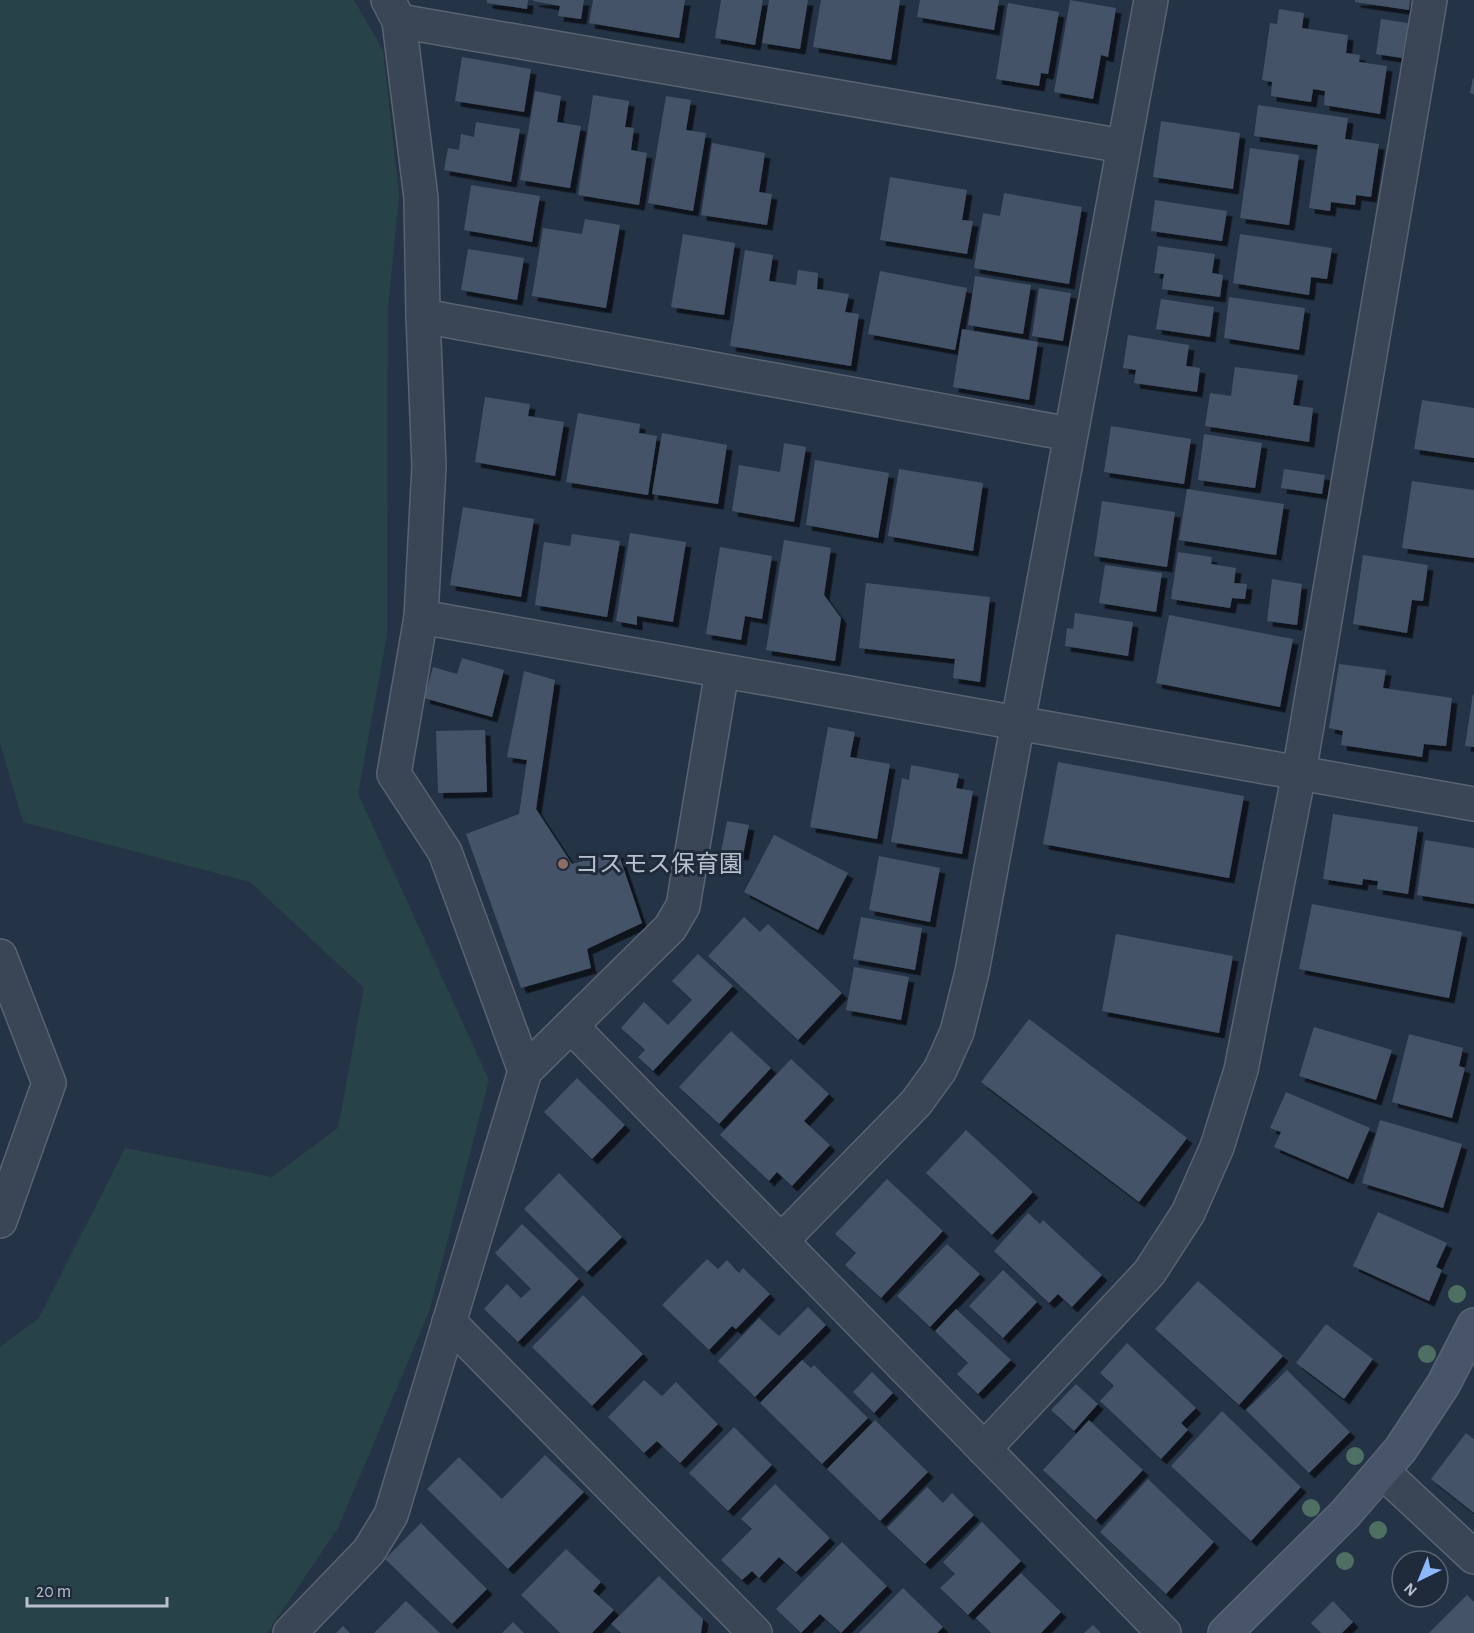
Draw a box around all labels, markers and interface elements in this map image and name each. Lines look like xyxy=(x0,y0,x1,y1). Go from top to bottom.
place label: コスモス保育園 xyxy=(575,851,743,877)
marker: コスモス保育園 xyxy=(556,857,570,871)
north arrow xyxy=(1390,1549,1450,1609)
scale bar xyxy=(27,1570,166,1608)
text: N xyxy=(1401,1580,1420,1599)
text: 20 m xyxy=(36,1583,71,1601)

